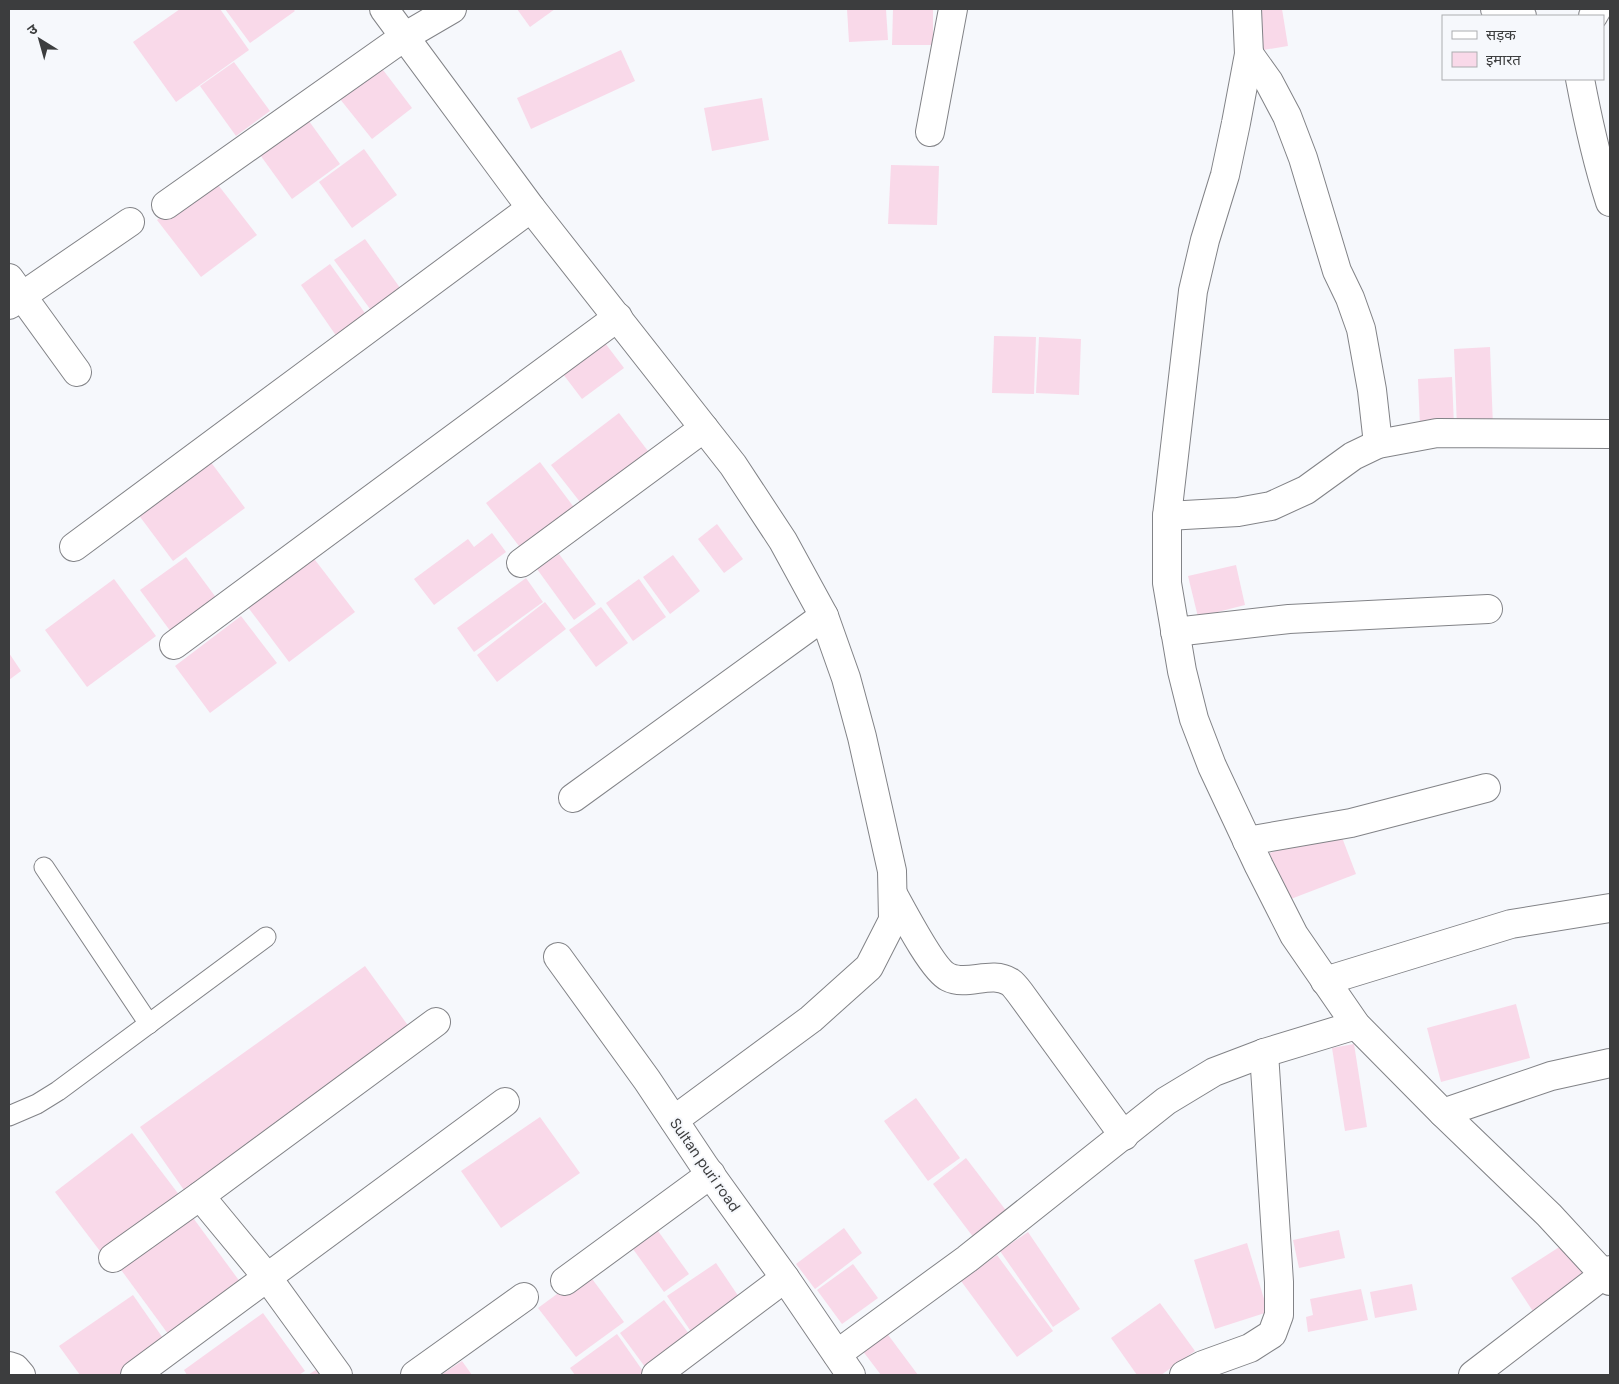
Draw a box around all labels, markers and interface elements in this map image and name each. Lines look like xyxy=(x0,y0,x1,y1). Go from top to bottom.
north arrow xyxy=(15,15,65,65)
legend xyxy=(1442,15,1604,80)
text: उ xyxy=(23,19,42,39)
text: सड़क xyxy=(1486,25,1516,45)
text: इमारत xyxy=(1486,50,1521,70)
street label: Sultan puri road xyxy=(665,1114,745,1216)

